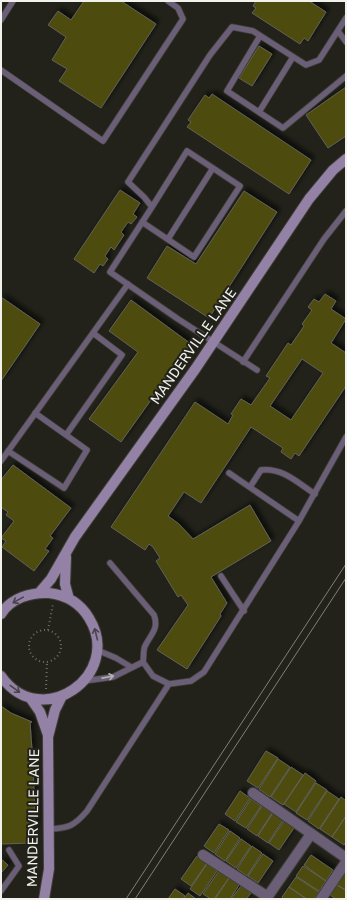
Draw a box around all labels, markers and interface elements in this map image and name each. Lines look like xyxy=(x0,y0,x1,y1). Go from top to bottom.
street label: MANDERVILLE LANE xyxy=(146,284,239,407)
one-way arrow xyxy=(12,596,24,604)
one-way arrow xyxy=(91,628,99,641)
one-way arrow xyxy=(102,673,115,681)
one-way arrow xyxy=(9,685,20,693)
street label: MANDERVILLE LANE xyxy=(23,749,42,887)

